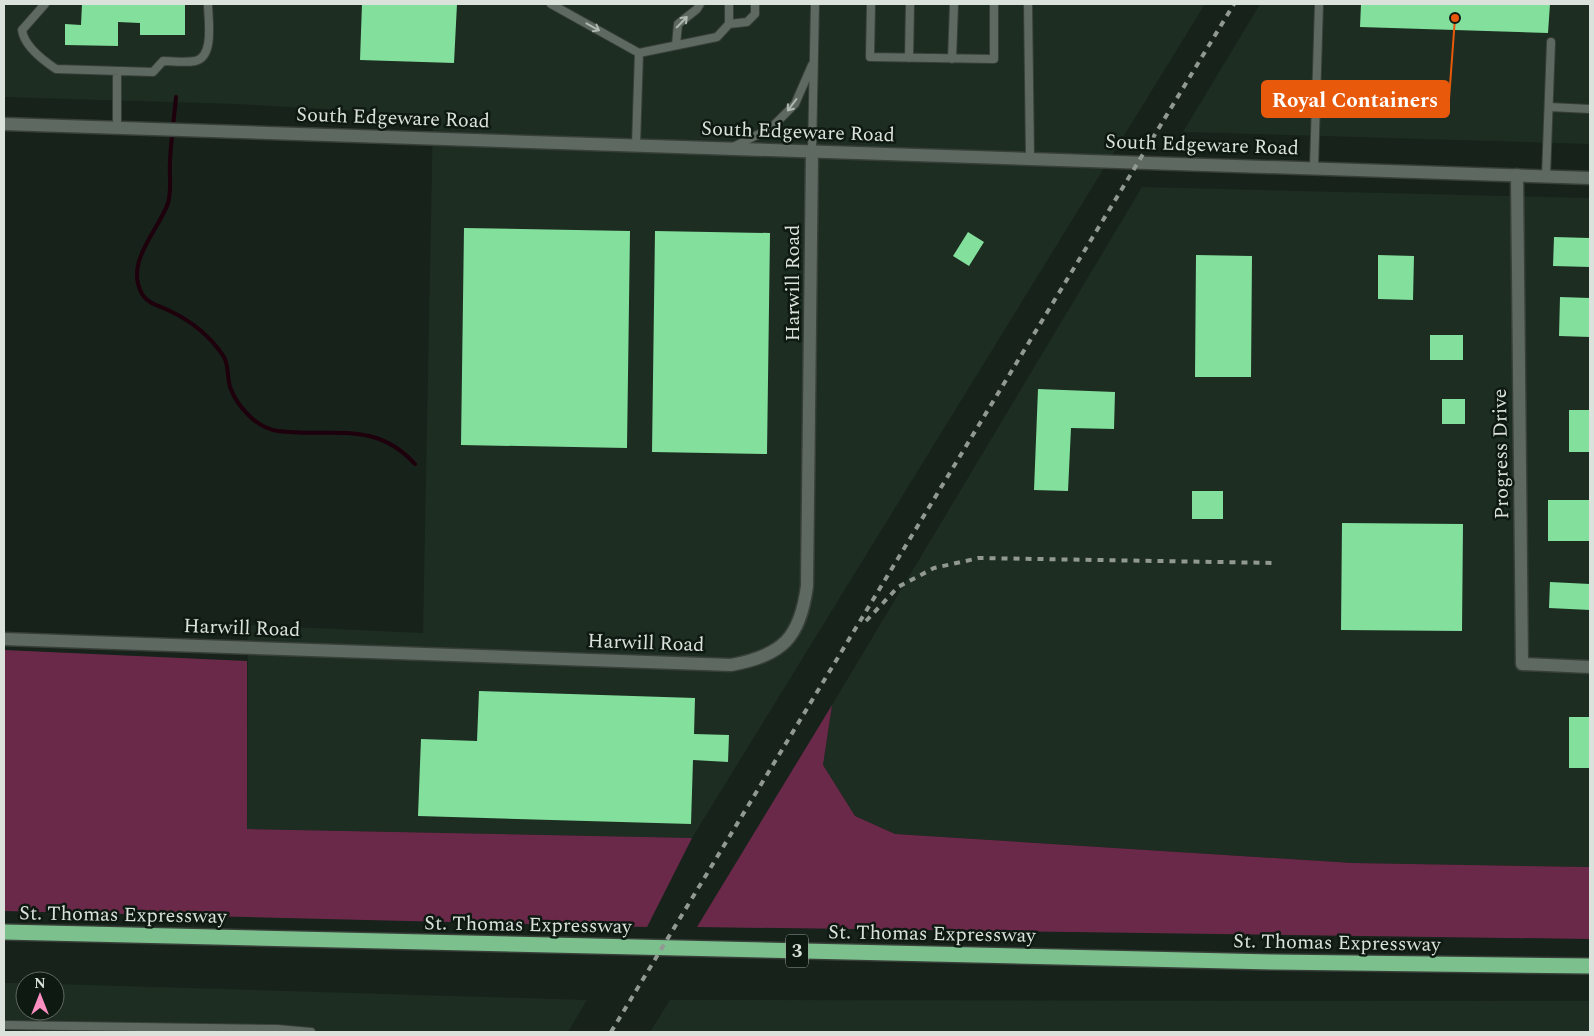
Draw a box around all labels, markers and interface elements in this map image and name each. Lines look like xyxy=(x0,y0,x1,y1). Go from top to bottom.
one-way arrow xyxy=(676,16,688,29)
one-way arrow xyxy=(586,23,600,33)
callout: Royal Containers xyxy=(1262,81,1449,117)
text: Royal Containers xyxy=(1272,85,1438,117)
one-way arrow xyxy=(787,98,797,112)
street label: South Edgeware Road xyxy=(296,100,490,136)
street label: South Edgeware Road xyxy=(701,114,895,150)
street label: South Edgeware Road xyxy=(1105,127,1299,163)
street label: Harwill Road xyxy=(778,224,808,342)
street label: Progress Drive xyxy=(1485,388,1517,520)
street label: Harwill Road xyxy=(183,611,301,645)
street label: Harwill Road xyxy=(587,626,705,660)
street label: St. Thomas Expressway xyxy=(19,898,228,932)
street label: St. Thomas Expressway xyxy=(424,908,633,942)
street label: St. Thomas Expressway xyxy=(828,917,1037,951)
street label: St. Thomas Expressway xyxy=(1233,926,1442,960)
road number: 3 xyxy=(786,934,808,968)
north arrow xyxy=(15,971,65,1021)
text: N xyxy=(34,973,46,994)

